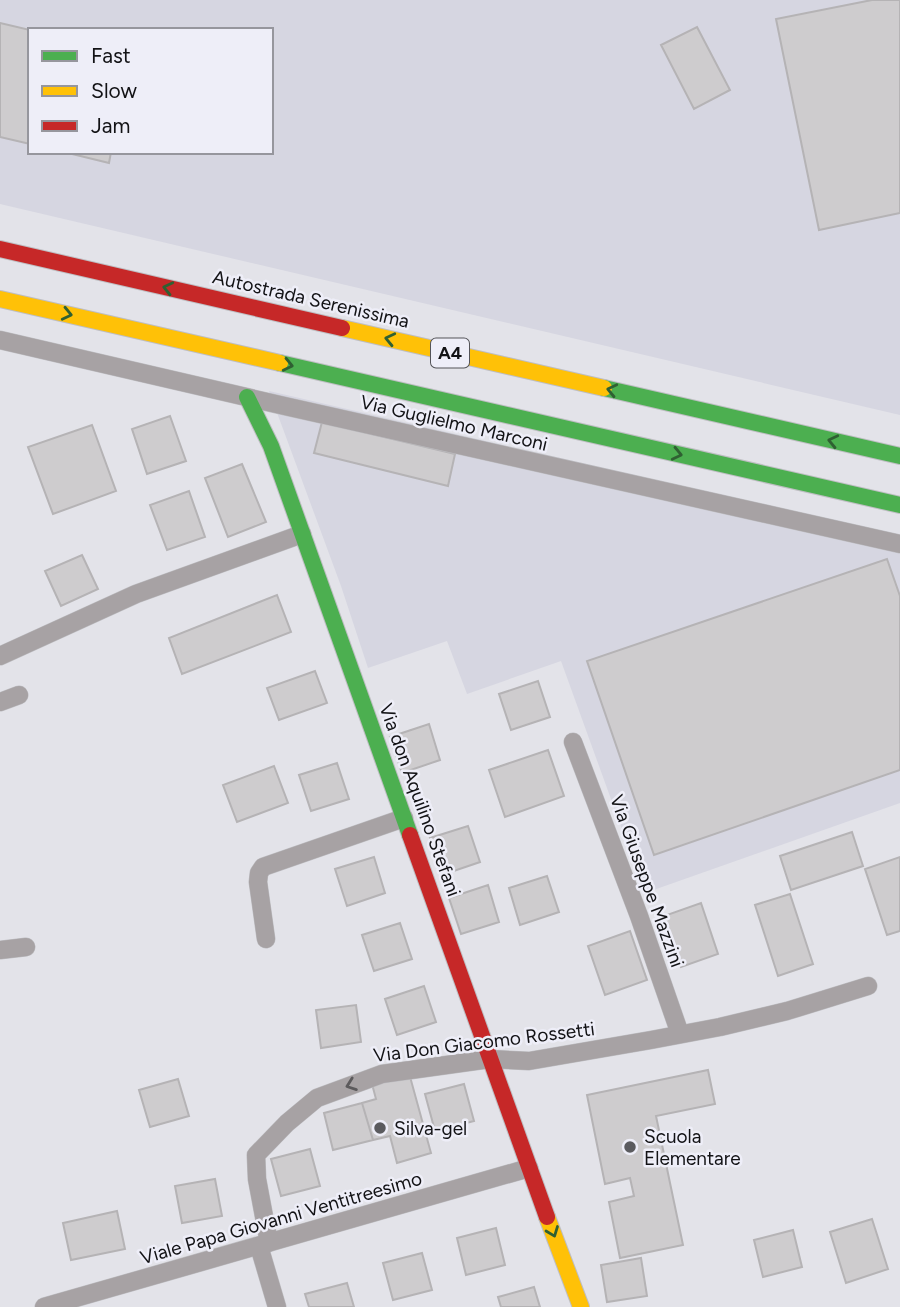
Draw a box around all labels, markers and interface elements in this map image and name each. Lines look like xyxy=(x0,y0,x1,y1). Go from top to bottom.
legend xyxy=(28,28,273,154)
text: Fast xyxy=(91,43,131,68)
text: Slow xyxy=(91,78,137,103)
text: Jam xyxy=(91,113,130,138)
street label: Autostrada Serenissima xyxy=(210,265,412,333)
one-way arrow xyxy=(162,282,174,296)
one-way arrow xyxy=(60,306,72,320)
one-way arrow xyxy=(384,333,396,347)
road number: A4 xyxy=(431,338,469,368)
one-way arrow xyxy=(282,357,294,371)
one-way arrow xyxy=(606,383,618,398)
street label: Via Guglielmo Marconi xyxy=(358,390,550,456)
one-way arrow xyxy=(828,434,840,449)
one-way arrow xyxy=(671,446,683,460)
street label: Via don Aquilino Stefani xyxy=(374,700,466,900)
street label: Via Giuseppe Mazzini xyxy=(605,792,689,970)
street label: Via Don Giacomo Rossetti xyxy=(372,1017,596,1067)
one-way arrow xyxy=(346,1076,358,1090)
place label: Silva-gel xyxy=(394,1117,467,1140)
marker: Silva-gel xyxy=(372,1120,388,1136)
place label: Scuola Elementare xyxy=(644,1125,741,1170)
marker: Scuola Elementare xyxy=(622,1139,638,1155)
street label: Viale Papa Giovanni Ventitreesimo xyxy=(138,1167,424,1269)
one-way arrow xyxy=(545,1226,559,1238)

